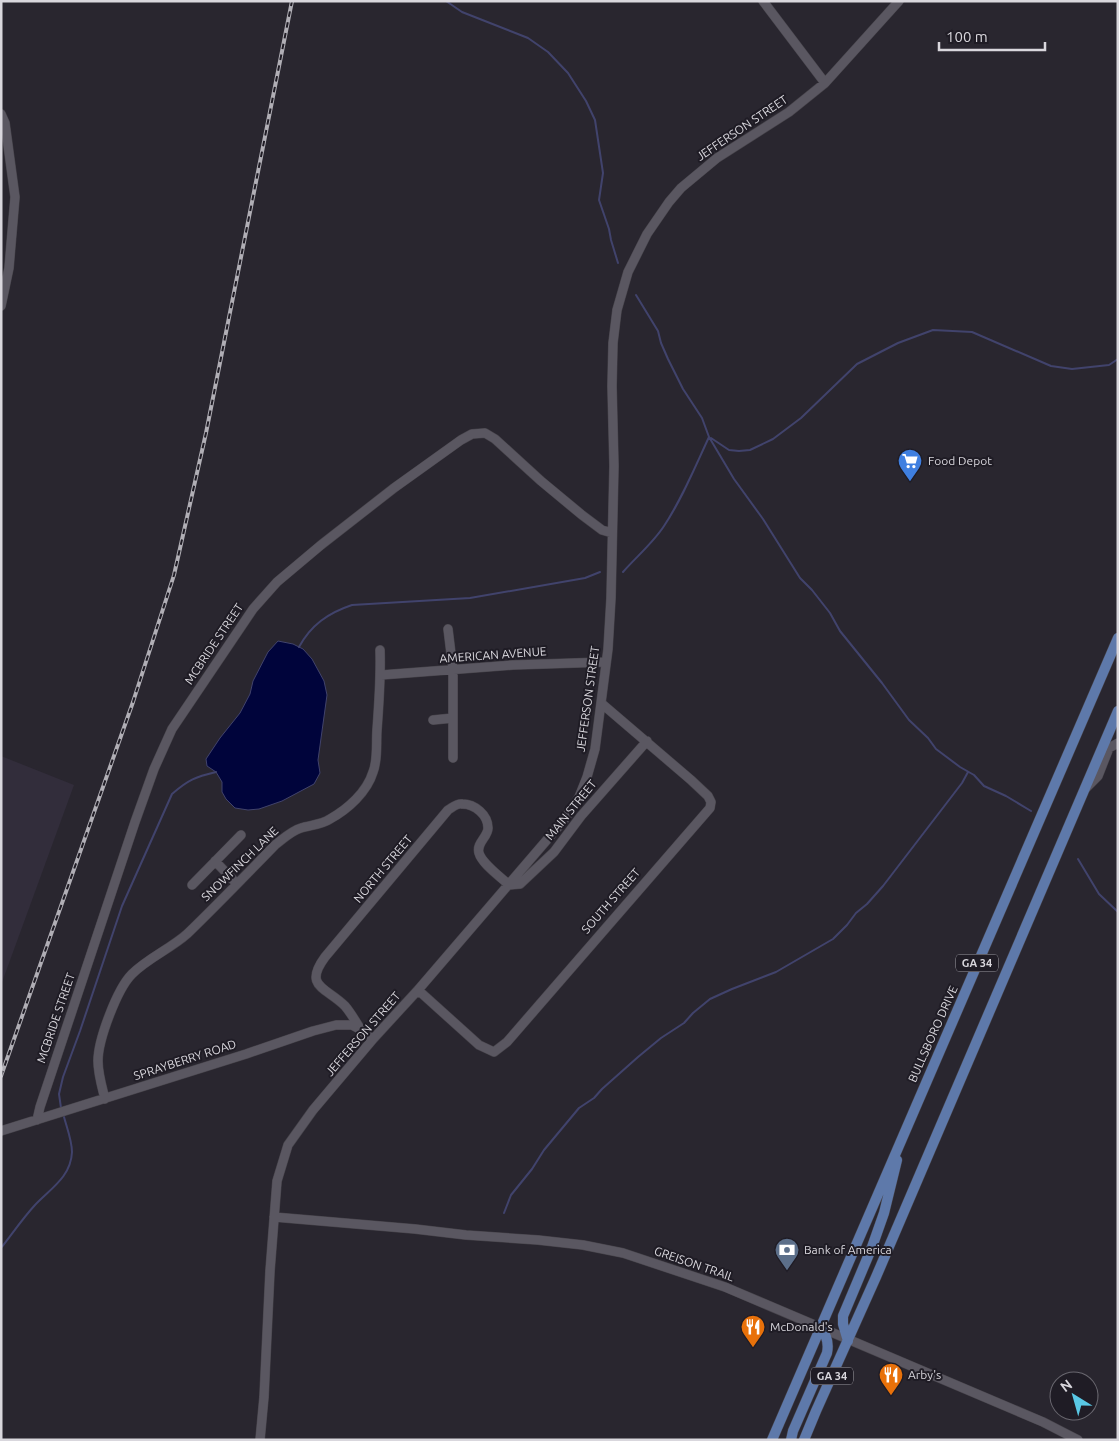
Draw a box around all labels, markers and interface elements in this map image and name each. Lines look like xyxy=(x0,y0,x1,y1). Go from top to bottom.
scale bar xyxy=(939,20,1045,52)
text: 100 m xyxy=(946,28,988,45)
street label: JEFFERSON STREET xyxy=(694,92,790,163)
supermarket icon: Food Depot xyxy=(897,448,923,482)
place label: Food Depot xyxy=(928,454,992,467)
street label: MCBRIDE STREET xyxy=(182,601,246,687)
street label: AMERICAN AVENUE xyxy=(439,644,547,665)
street label: JEFFERSON STREET xyxy=(574,645,601,753)
street label: MAIN STREET xyxy=(543,777,599,842)
street label: SNOWFINCH LANE xyxy=(199,824,281,903)
street label: NORTH STREET xyxy=(351,832,415,905)
street label: SOUTH STREET xyxy=(579,865,643,936)
road number: GA 34 xyxy=(956,954,998,971)
street label: MCBRIDE STREET xyxy=(34,971,77,1065)
street label: BULLSBORO DRIVE xyxy=(905,983,960,1084)
street label: JEFFERSON STREET xyxy=(323,989,403,1078)
street label: SPRAYBERRY ROAD xyxy=(132,1037,238,1082)
bank icon: Bank of America xyxy=(774,1237,800,1271)
place label: Bank of America xyxy=(804,1243,892,1256)
street label: GREISON TRAIL xyxy=(653,1244,736,1283)
restaurant icon: McDonald's xyxy=(740,1314,766,1348)
place label: McDonald's xyxy=(770,1320,833,1333)
restaurant icon: Arby's xyxy=(878,1362,904,1396)
road number: GA 34 xyxy=(811,1368,853,1384)
place label: Arby's xyxy=(908,1368,941,1381)
north arrow xyxy=(1049,1371,1099,1421)
text: N xyxy=(1057,1376,1075,1395)

